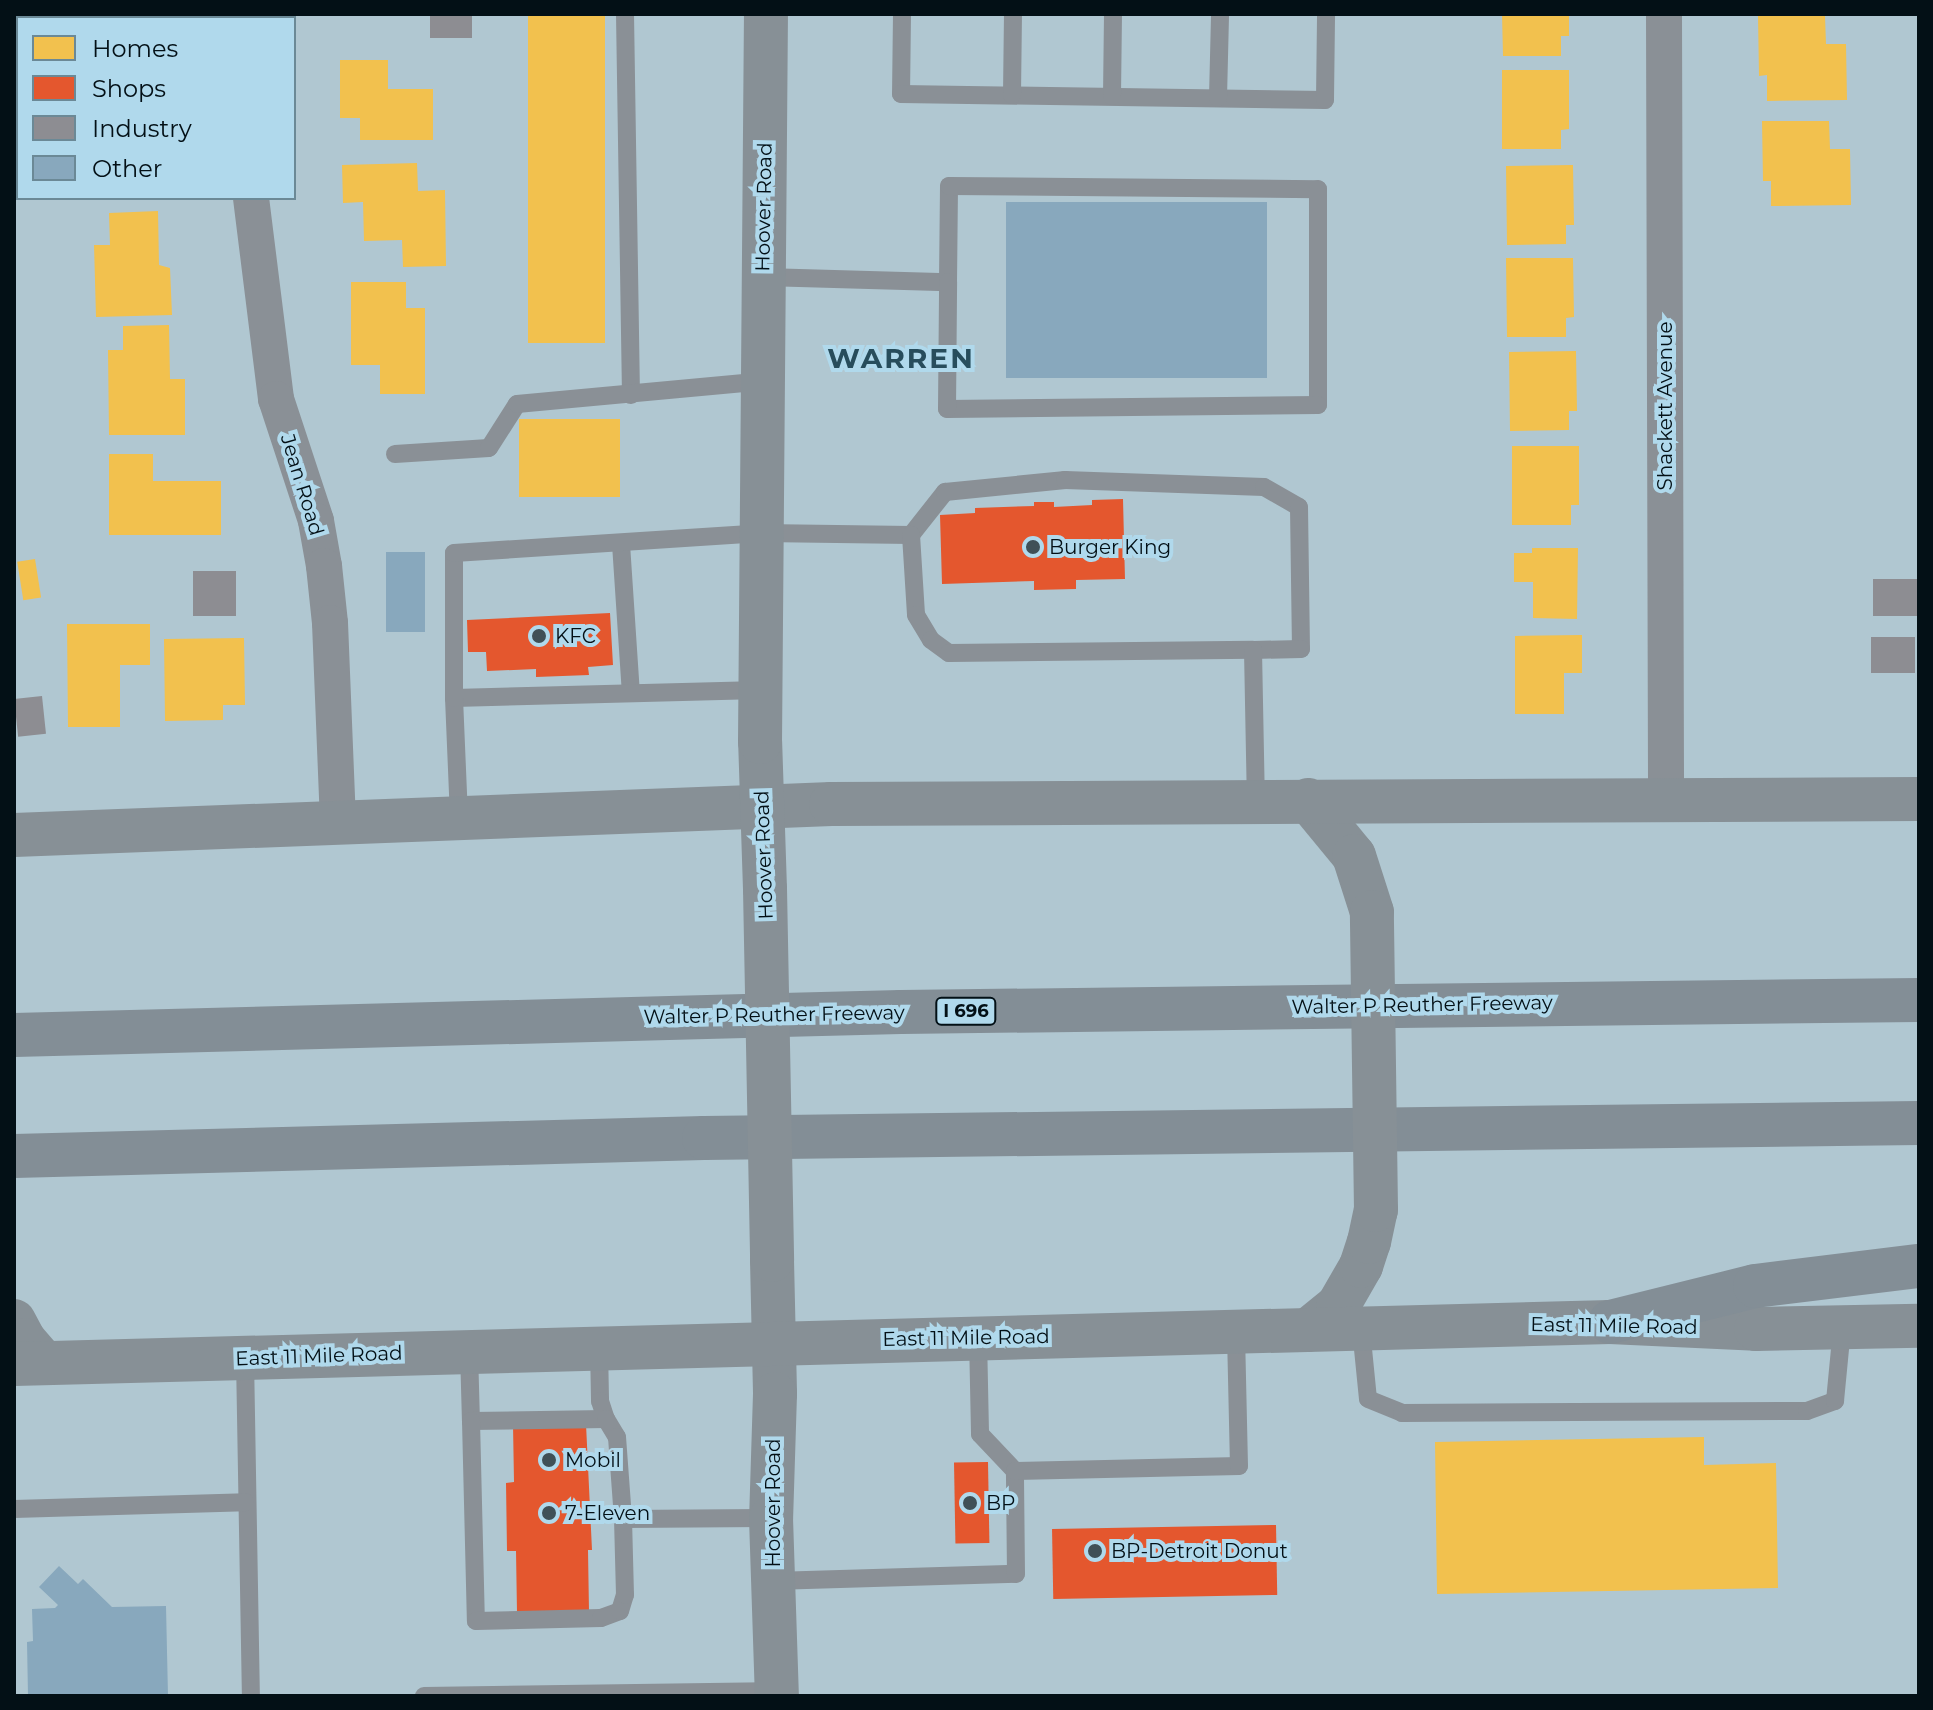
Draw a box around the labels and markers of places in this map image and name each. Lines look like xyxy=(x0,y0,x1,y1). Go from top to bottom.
place label: Burger King xyxy=(1049,535,1171,559)
marker: Burger King xyxy=(1024,538,1042,556)
place label: KFC xyxy=(555,624,596,648)
marker: KFC xyxy=(530,627,548,645)
place label: Mobil xyxy=(565,1448,621,1472)
marker: Mobil xyxy=(540,1451,558,1469)
place label: BP xyxy=(986,1491,1015,1515)
marker: BP xyxy=(961,1494,979,1512)
place label: 7-Eleven xyxy=(565,1501,650,1525)
marker: 7-Eleven xyxy=(540,1504,558,1522)
place label: BP-Detroit Donut xyxy=(1111,1539,1288,1563)
marker: BP-Detroit Donut xyxy=(1086,1542,1104,1560)

